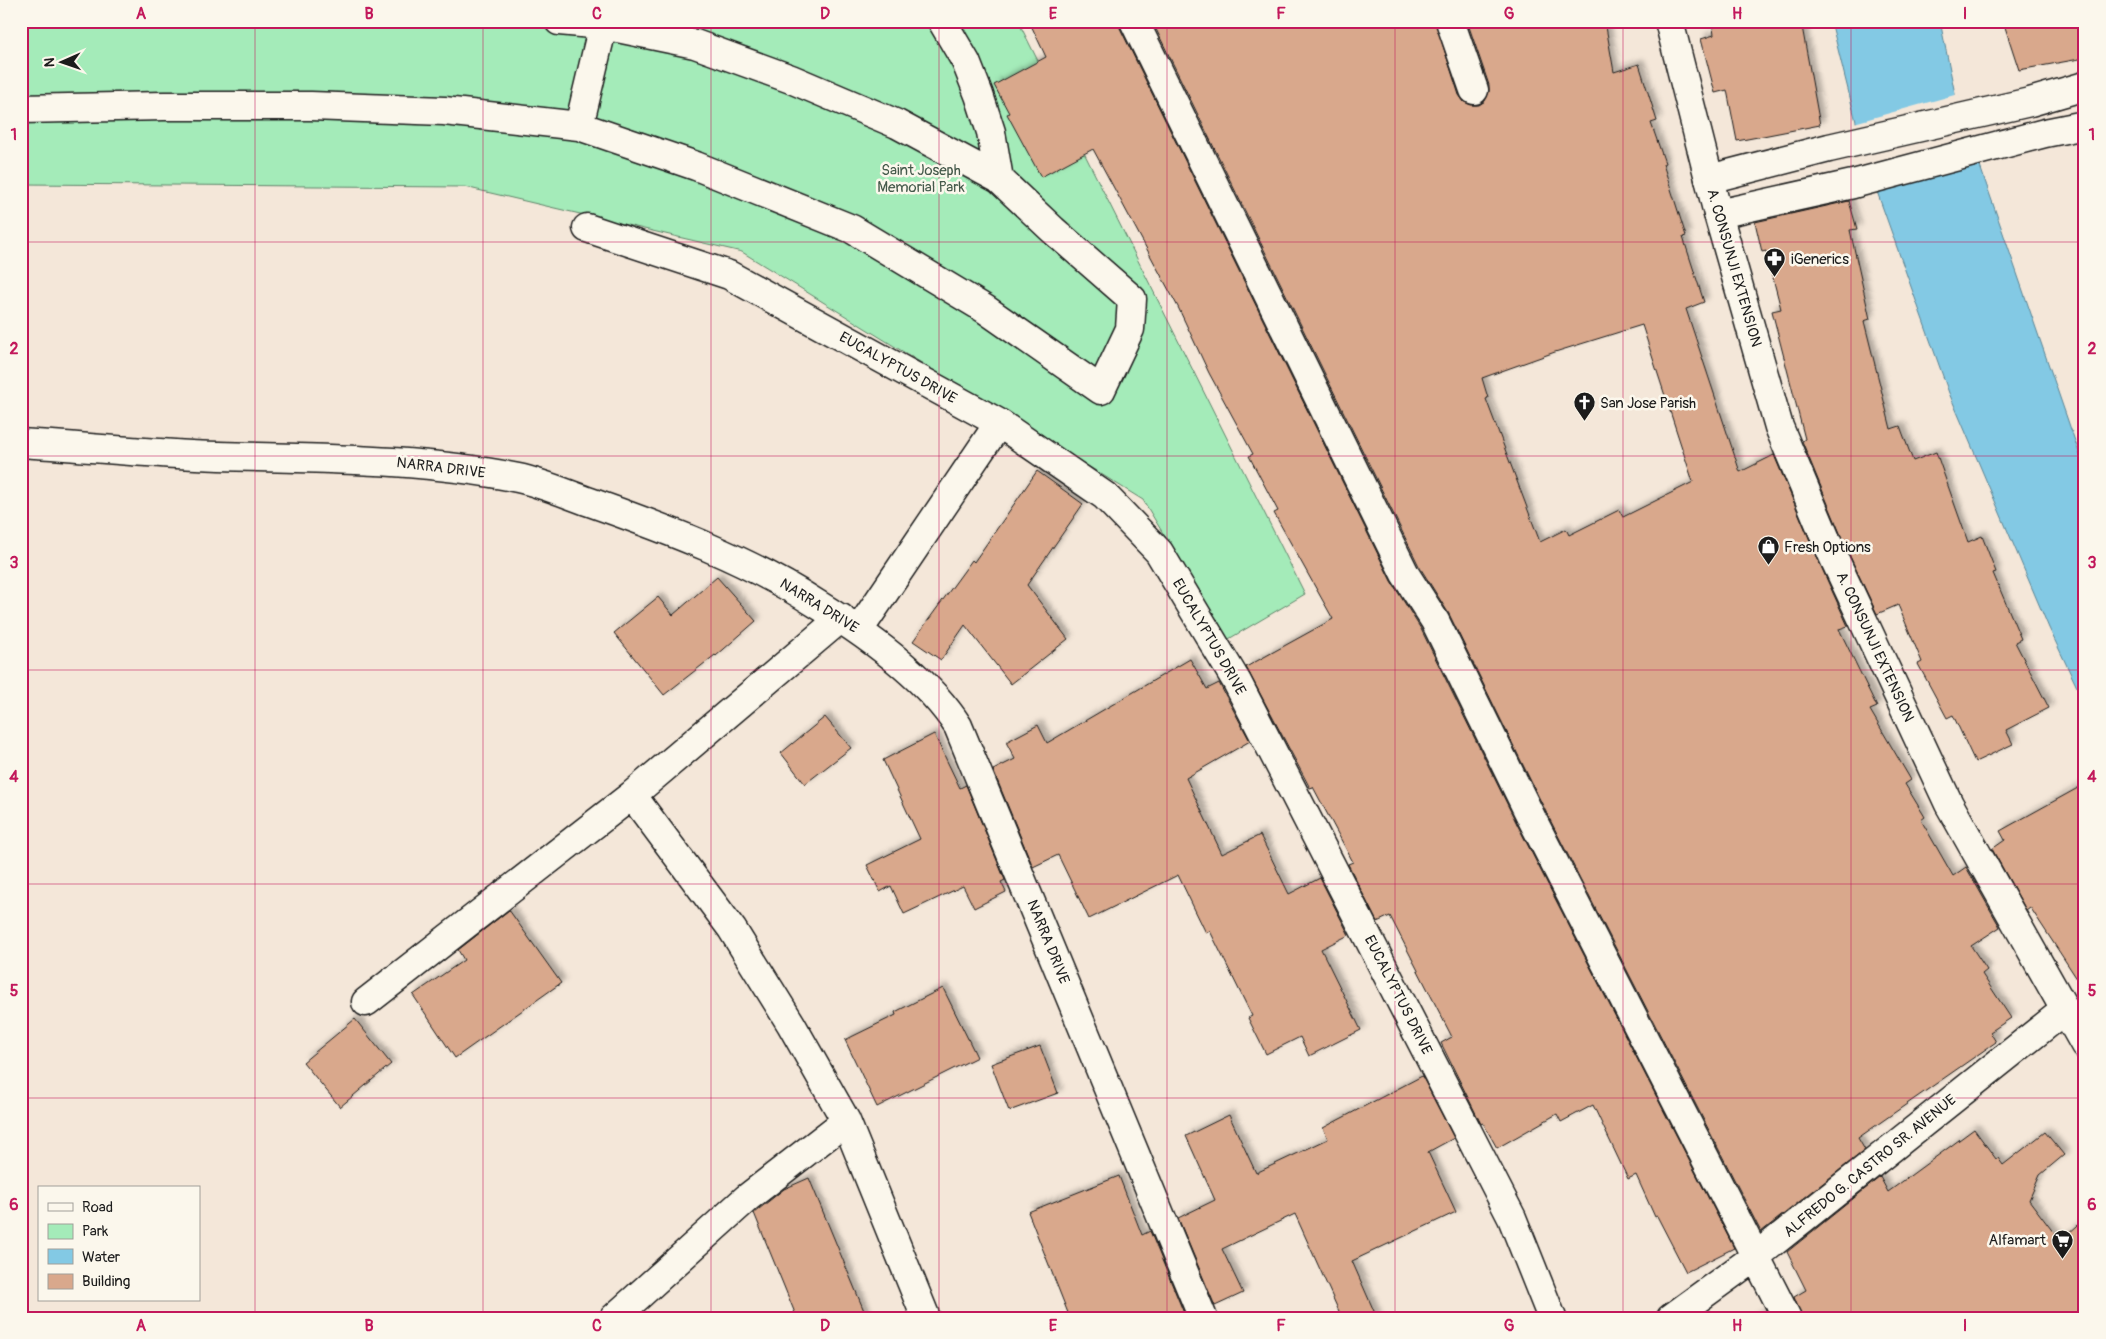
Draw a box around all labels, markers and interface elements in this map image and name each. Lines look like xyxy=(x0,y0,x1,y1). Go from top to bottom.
text: A xyxy=(136,4,147,24)
text: B xyxy=(364,4,374,24)
text: C xyxy=(592,4,602,24)
text: D xyxy=(820,4,830,24)
text: E xyxy=(1049,4,1058,24)
text: F xyxy=(1276,4,1286,24)
text: G xyxy=(1504,4,1515,24)
text: H xyxy=(1732,4,1742,24)
text: I xyxy=(1963,4,1967,24)
north arrow xyxy=(38,38,88,88)
text: N xyxy=(41,57,58,67)
text: 1 xyxy=(11,125,17,145)
text: 1 xyxy=(2089,125,2095,145)
park label: Saint Joseph Memorial Park xyxy=(877,161,965,197)
street label: A. CONSUNJI EXTENSION xyxy=(1702,187,1766,349)
pharmacy icon: iGenerics xyxy=(1763,247,1787,278)
place label: iGenerics xyxy=(1791,250,1849,269)
street label: EUCALYPTUS DRIVE xyxy=(836,328,960,408)
text: 2 xyxy=(10,339,19,359)
text: 2 xyxy=(2088,339,2097,359)
church icon: San Jose Parish xyxy=(1572,391,1596,422)
place label: San Jose Parish xyxy=(1600,394,1696,413)
street label: NARRA DRIVE xyxy=(396,453,487,483)
shop icon: Fresh Options xyxy=(1756,535,1780,566)
place label: Fresh Options xyxy=(1784,538,1871,557)
text: 3 xyxy=(10,553,19,573)
text: 3 xyxy=(2088,553,2097,573)
street label: A. CONSUNJI EXTENSION xyxy=(1832,569,1918,725)
street label: NARRA DRIVE xyxy=(776,574,862,638)
street label: EUCALYPTUS DRIVE xyxy=(1168,575,1250,699)
text: 4 xyxy=(9,767,19,787)
text: 4 xyxy=(2087,767,2097,787)
street label: NARRA DRIVE xyxy=(1022,897,1074,987)
street label: EUCALYPTUS DRIVE xyxy=(1360,932,1436,1058)
text: 5 xyxy=(10,981,19,1001)
text: 5 xyxy=(2088,981,2097,1001)
street label: ALFREDO G. CASTRO SR. AVENUE xyxy=(1780,1090,1960,1242)
legend xyxy=(38,1186,200,1302)
text: 6 xyxy=(9,1195,19,1215)
text: 6 xyxy=(2087,1195,2097,1215)
text: Road xyxy=(82,1198,113,1217)
text: Park xyxy=(82,1222,109,1241)
supermarket icon: Alfamart xyxy=(2050,1228,2074,1259)
place label: Alfamart xyxy=(1989,1231,2047,1250)
text: Water xyxy=(82,1248,121,1267)
text: Building xyxy=(82,1272,130,1291)
text: A xyxy=(136,1316,147,1336)
text: B xyxy=(364,1316,374,1336)
text: C xyxy=(592,1316,602,1336)
text: D xyxy=(820,1316,830,1336)
text: E xyxy=(1049,1316,1058,1336)
text: F xyxy=(1276,1316,1286,1336)
text: G xyxy=(1504,1316,1515,1336)
text: H xyxy=(1732,1316,1742,1336)
text: I xyxy=(1963,1316,1967,1336)

